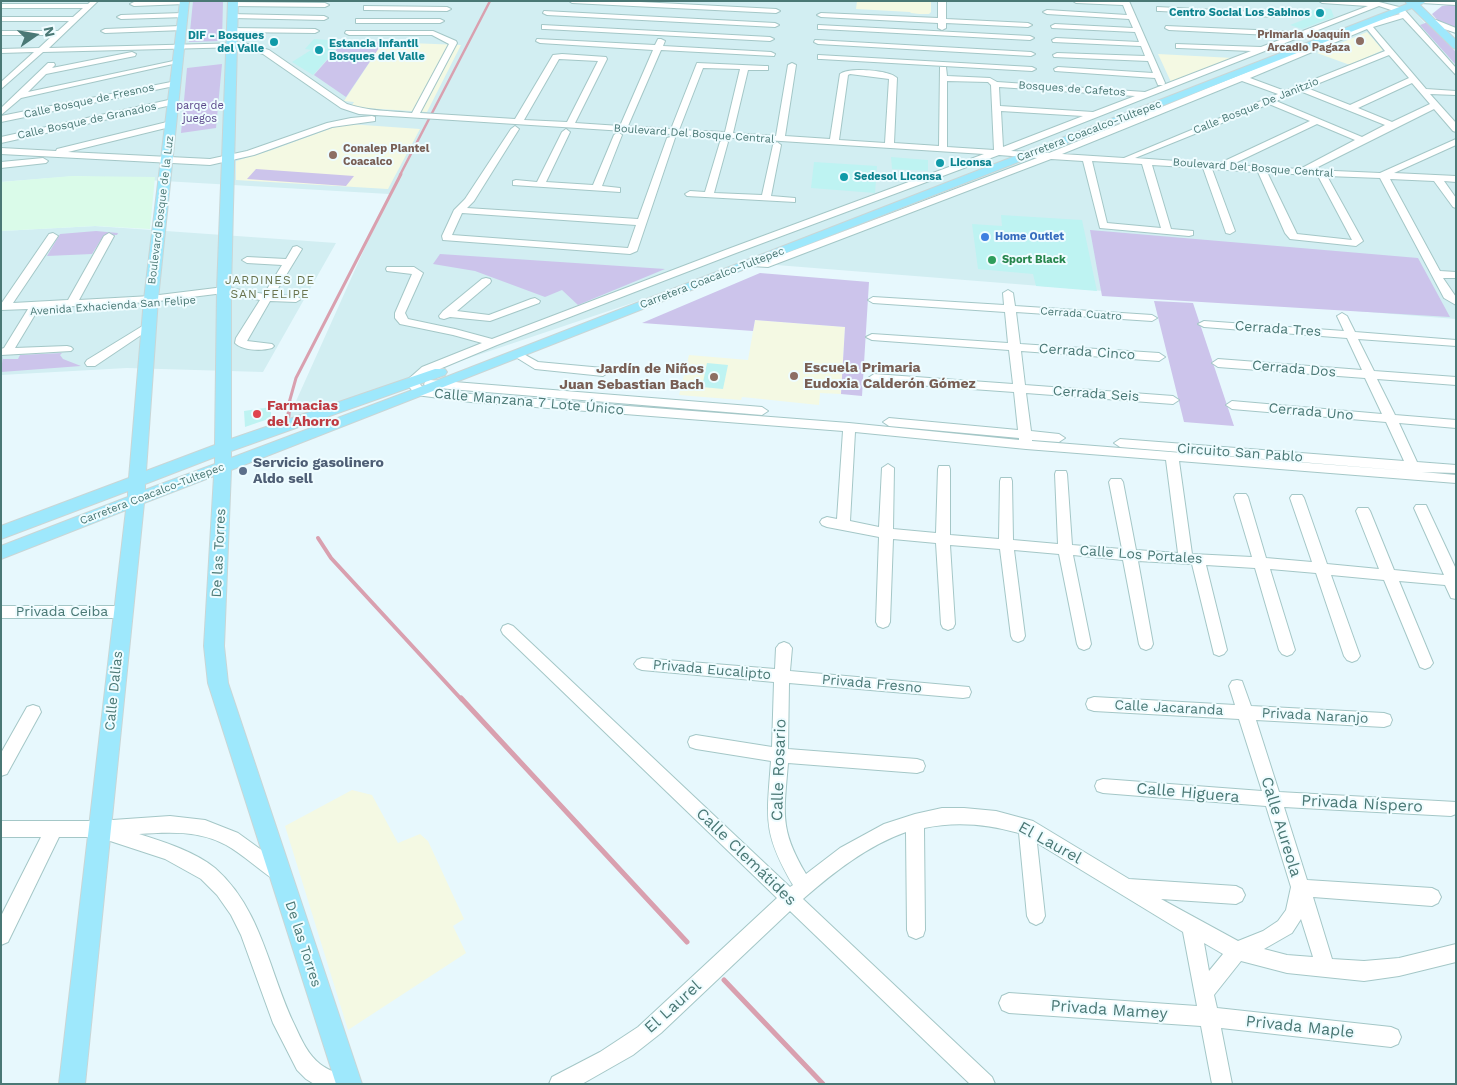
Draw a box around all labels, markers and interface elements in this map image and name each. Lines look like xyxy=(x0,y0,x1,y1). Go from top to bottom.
place label: Centro Social Los Sabinos xyxy=(1169,6,1310,20)
marker: Centro Social Los Sabinos xyxy=(1314,7,1326,19)
north arrow xyxy=(10,10,60,60)
text: N xyxy=(41,25,59,38)
place label: Primaria Joaquín Arcadio Pagaza xyxy=(1257,28,1350,54)
place label: DIF - Bosques del Valle xyxy=(188,29,264,55)
marker: Primaria Joaquín Arcadio Pagaza xyxy=(1354,35,1366,47)
marker: DIF - Bosques del Valle xyxy=(268,36,280,48)
place label: Estancia Infantil Bosques del Valle xyxy=(329,37,425,63)
marker: Estancia Infantil Bosques del Valle xyxy=(313,44,325,56)
street label: Calle Bosque De Janitzio xyxy=(1191,75,1321,137)
street label: Bosques de Cafetos xyxy=(1018,79,1126,99)
street label: Calle Bosque de Fresnos xyxy=(23,81,155,121)
street label: Carretera Coacalco-Tultepec xyxy=(1015,97,1163,165)
park label: parqe de juegos xyxy=(176,99,224,125)
street label: Calle Bosque de Granados xyxy=(16,100,158,142)
street label: Boulevard Del Bosque Central xyxy=(613,122,775,146)
street label: Boulevard Bosque de la Luz xyxy=(145,135,177,285)
place label: Conalep Plantel Coacalco xyxy=(343,142,429,168)
marker: Conalep Plantel Coacalco xyxy=(327,149,339,161)
place label: Liconsa xyxy=(950,156,992,170)
street label: Boulevard Del Bosque Central xyxy=(1172,156,1334,180)
marker: Liconsa xyxy=(934,157,946,169)
place label: Sedesol Liconsa xyxy=(854,170,942,184)
marker: Sedesol Liconsa xyxy=(838,171,850,183)
place label: Home Outlet xyxy=(995,230,1064,244)
marker: Home Outlet xyxy=(979,231,991,243)
street label: Carretera Coacalco-Tultepec xyxy=(638,244,786,312)
place label: Sport Black xyxy=(1002,253,1066,267)
marker: Sport Black xyxy=(986,254,998,266)
district label: JARDINES DE SAN FELIPE xyxy=(224,273,316,301)
street label: Avenida Exhacienda San Felipe xyxy=(30,294,196,318)
street label: Cerrada Cuatro xyxy=(1040,305,1122,323)
street label: Cerrada Tres xyxy=(1234,318,1322,340)
street label: Cerrada Cinco xyxy=(1038,340,1136,364)
street label: Cerrada Dos xyxy=(1251,357,1337,381)
place label: Escuela Primaria Eudoxia Calderón Gómez xyxy=(804,360,976,392)
place label: Jardín de Niños Juan Sebastian Bach xyxy=(559,361,704,394)
marker: Escuela Primaria Eudoxia Calderón Gómez xyxy=(788,370,800,382)
marker: Jardín de Niños Juan Sebastian Bach xyxy=(708,371,720,383)
street label: Cerrada Seis xyxy=(1052,383,1140,405)
street label: Calle Manzana 7 Lote Único xyxy=(433,385,625,419)
place label: Farmacias del Ahorro xyxy=(267,398,339,431)
street label: Cerrada Uno xyxy=(1268,400,1354,424)
marker: Farmacias del Ahorro xyxy=(251,408,263,420)
street label: Circuito San Pablo xyxy=(1176,440,1304,466)
place label: Servicio gasolinero Aldo sell xyxy=(253,455,384,488)
street label: Carretera Coacalco-Tultepec xyxy=(78,460,226,528)
marker: Servicio gasolinero Aldo sell xyxy=(237,465,249,477)
street label: De las Torres xyxy=(208,508,230,598)
street label: Calle Los Portales xyxy=(1079,542,1203,568)
street label: Privada Ceiba xyxy=(16,604,108,620)
street label: Calle Dalias xyxy=(101,650,127,732)
street label: Privada Eucalipto xyxy=(652,656,772,684)
street label: Privada Fresno xyxy=(821,671,923,697)
street label: Calle Jacaranda xyxy=(1114,697,1224,719)
street label: Privada Naranjo xyxy=(1261,705,1369,727)
street label: Calle Rosario xyxy=(768,719,790,821)
street label: Calle Aureola xyxy=(1257,775,1305,879)
street label: Calle Higuera xyxy=(1136,779,1240,807)
street label: Privada Níspero xyxy=(1301,791,1423,817)
street label: Calle Clemátides xyxy=(692,804,800,910)
street label: El Laurel xyxy=(1015,818,1085,868)
street label: De las Torres xyxy=(281,899,325,989)
street label: El Laurel xyxy=(641,977,705,1037)
street label: Privada Mamey xyxy=(1050,996,1168,1024)
street label: Privada Maple xyxy=(1245,1012,1355,1042)

